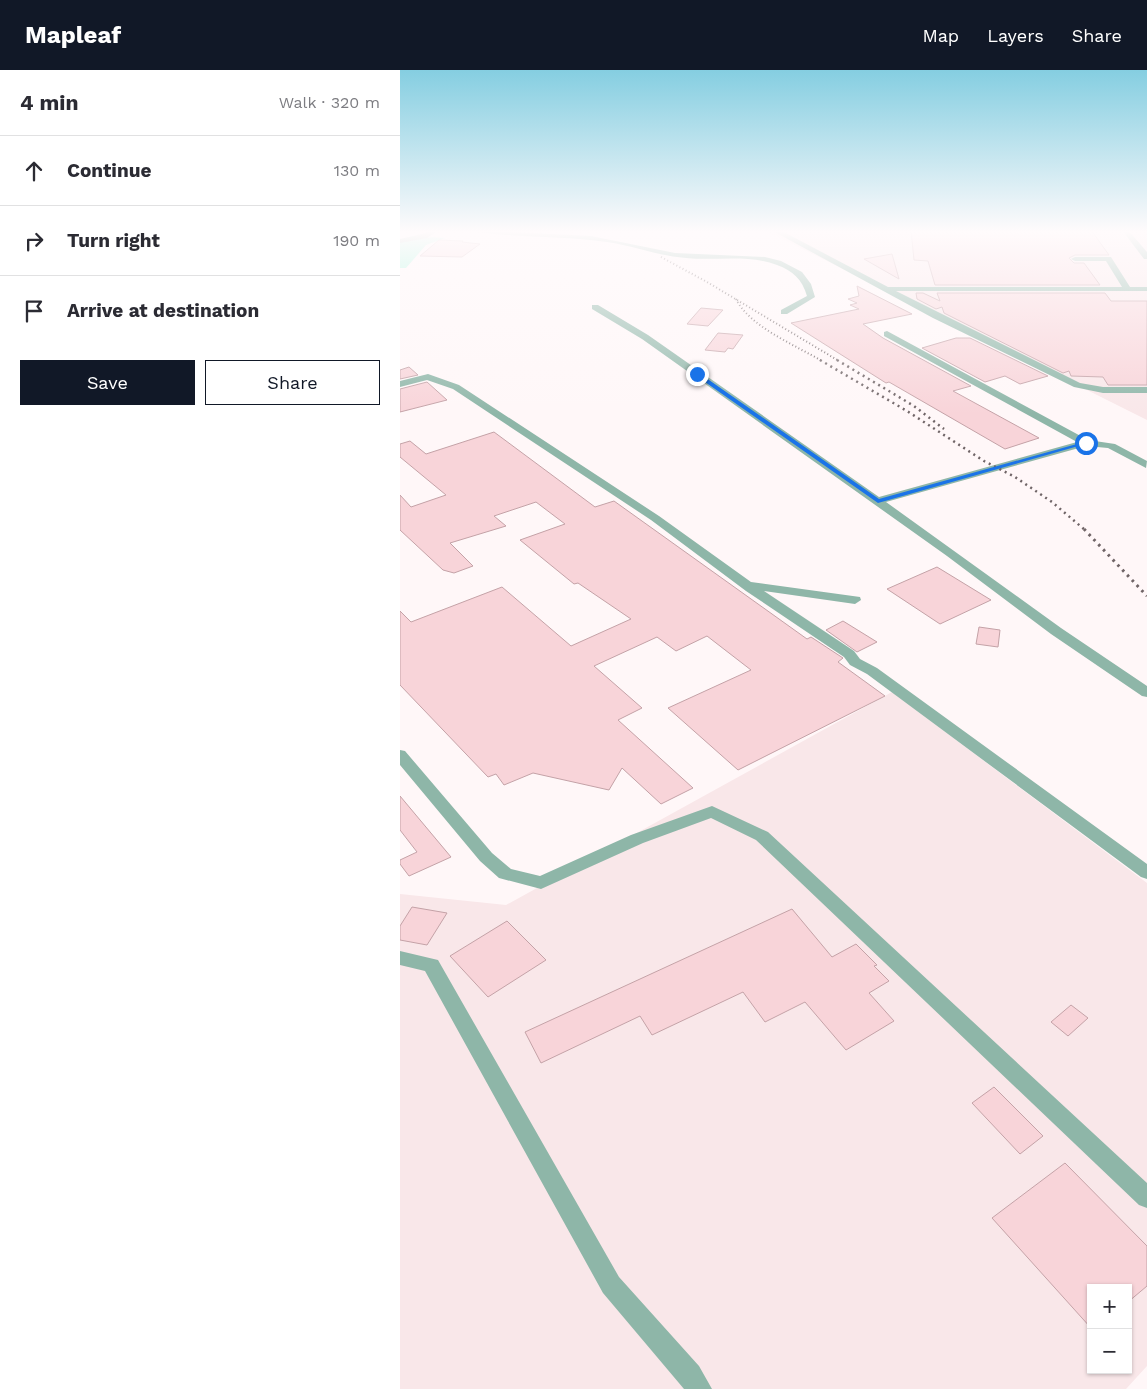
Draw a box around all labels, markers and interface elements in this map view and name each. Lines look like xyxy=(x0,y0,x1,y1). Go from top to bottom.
text: Mapleaf xyxy=(25,21,121,49)
text: Map xyxy=(922,25,959,46)
text: Layers xyxy=(987,25,1044,46)
text: Share xyxy=(1072,25,1122,46)
text: 4 min xyxy=(20,90,78,115)
text: Walk · 320 m xyxy=(279,93,380,112)
icon: ahead xyxy=(20,157,48,185)
text: Continue xyxy=(67,159,151,182)
text: 130 m xyxy=(334,161,380,180)
icon: right xyxy=(20,227,48,255)
text: Turn right xyxy=(67,229,160,252)
text: 190 m xyxy=(333,231,380,250)
icon: arrive xyxy=(20,297,48,325)
text: Arrive at destination xyxy=(67,299,259,322)
button: Save xyxy=(20,360,195,405)
button: Share xyxy=(205,360,380,405)
route end xyxy=(686,363,709,386)
route start xyxy=(1075,432,1098,455)
map controls xyxy=(1087,1284,1132,1374)
button: + xyxy=(1087,1284,1132,1329)
button: − xyxy=(1087,1329,1132,1374)

